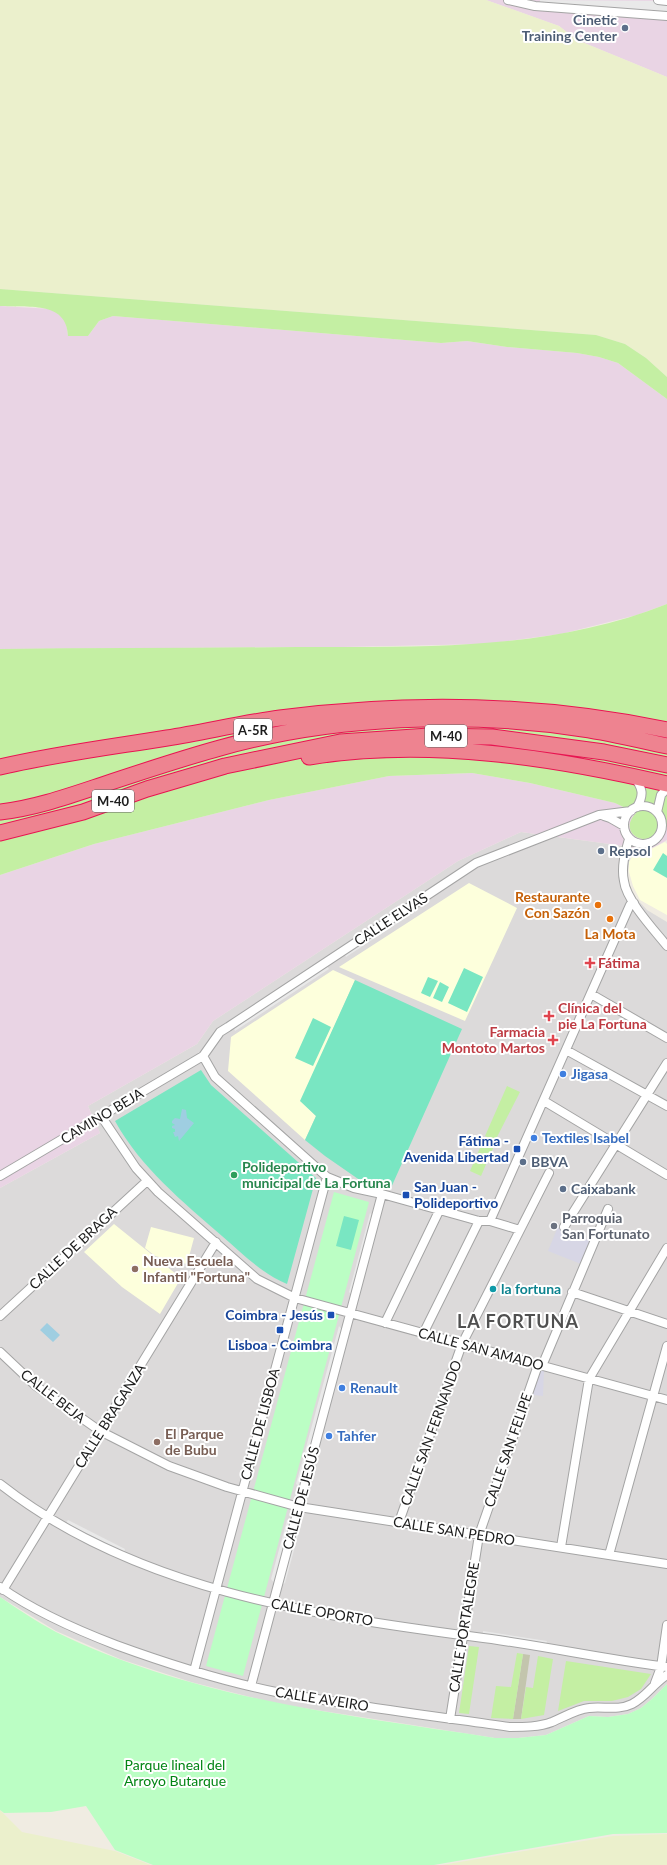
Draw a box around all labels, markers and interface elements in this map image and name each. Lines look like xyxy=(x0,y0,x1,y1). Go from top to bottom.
place label: Cinetic Training Center xyxy=(522,11,618,44)
marker: Cinetic Training Center xyxy=(620,23,630,33)
road number: A-5R xyxy=(234,719,272,741)
road number: M-40 xyxy=(425,725,467,747)
road number: M-40 xyxy=(92,790,134,812)
place label: Repsol xyxy=(609,842,651,859)
marker: Repsol xyxy=(596,846,606,856)
street label: CALLE ELVAS xyxy=(351,888,431,949)
place label: Restaurante Con Sazón xyxy=(515,888,591,921)
marker: Restaurante Con Sazón xyxy=(593,900,603,910)
marker: La Mota xyxy=(605,914,615,924)
place label: La Mota xyxy=(584,925,636,942)
place label: Fátima xyxy=(598,954,640,971)
marker: Fátima xyxy=(585,958,595,968)
place label: Clínica del pie La Fortuna xyxy=(558,999,647,1032)
marker: Clínica del pie La Fortuna xyxy=(543,1010,555,1022)
place label: Farmacia Montoto Martos xyxy=(442,1023,545,1056)
marker: Farmacia Montoto Martos xyxy=(548,1035,558,1045)
place label: Jigasa xyxy=(571,1065,608,1082)
marker: Jigasa xyxy=(558,1069,568,1079)
street label: CAMINO BEJA xyxy=(57,1084,147,1147)
place label: Textiles Isabel xyxy=(542,1129,629,1146)
place label: Fátima - Avenida Libertad xyxy=(403,1132,509,1165)
marker: Textiles Isabel xyxy=(529,1133,539,1143)
marker: Fátima - Avenida Libertad xyxy=(512,1144,522,1154)
place label: BBVA xyxy=(531,1153,568,1170)
marker: BBVA xyxy=(518,1157,528,1167)
place label: Polideportivo municipal de La Fortuna xyxy=(242,1158,391,1191)
marker: Polideportivo municipal de La Fortuna xyxy=(229,1170,239,1180)
place label: San Juan - Polideportivo xyxy=(414,1178,498,1211)
place label: Caixabank xyxy=(571,1180,636,1197)
marker: Caixabank xyxy=(558,1184,568,1194)
marker: San Juan - Polideportivo xyxy=(401,1190,411,1200)
street label: CALLE DE BRAGA xyxy=(25,1202,120,1293)
place label: Parroquia San Fortunato xyxy=(562,1209,650,1242)
marker: Parroquia San Fortunato xyxy=(549,1221,559,1231)
place label: Nueva Escuela Infantil "Fortuna" xyxy=(143,1252,250,1285)
marker: Nueva Escuela Infantil "Fortuna" xyxy=(130,1264,140,1274)
place label: la fortuna xyxy=(501,1280,561,1297)
marker: la fortuna xyxy=(488,1284,498,1294)
place label: Coimbra - Jesús xyxy=(225,1306,323,1323)
marker: Coimbra - Jesús xyxy=(326,1310,336,1320)
district label: LA FORTUNA xyxy=(457,1310,579,1332)
street label: CALLE SAN AMADO xyxy=(416,1324,546,1373)
marker: Lisboa - Coimbra xyxy=(275,1325,285,1335)
place label: Lisboa - Coimbra xyxy=(228,1336,332,1353)
street label: CALLE SAN FERNANDO xyxy=(396,1358,465,1508)
street label: CALLE BRAGANZA xyxy=(71,1360,149,1471)
street label: CALLE BEJA xyxy=(18,1365,89,1426)
street label: CALLE DE LISBOA xyxy=(236,1365,283,1482)
place label: Renault xyxy=(350,1379,398,1396)
marker: Renault xyxy=(337,1383,347,1393)
street label: CALLE SAN FELIPE xyxy=(480,1391,535,1509)
place label: El Parque de Bubu xyxy=(165,1425,224,1458)
place label: Tahfer xyxy=(337,1427,377,1444)
marker: Tahfer xyxy=(324,1431,334,1441)
marker: El Parque de Bubu xyxy=(152,1437,162,1447)
street label: CALLE DE JESÚS xyxy=(279,1444,322,1551)
street label: CALLE SAN PEDRO xyxy=(392,1512,516,1549)
street label: CALLE PORTALEGRE xyxy=(445,1560,482,1693)
street label: CALLE OPORTO xyxy=(270,1594,374,1629)
street label: CALLE AVEIRO xyxy=(274,1683,370,1714)
park label: Parque lineal del Arroyo Butarque xyxy=(124,1756,226,1789)

